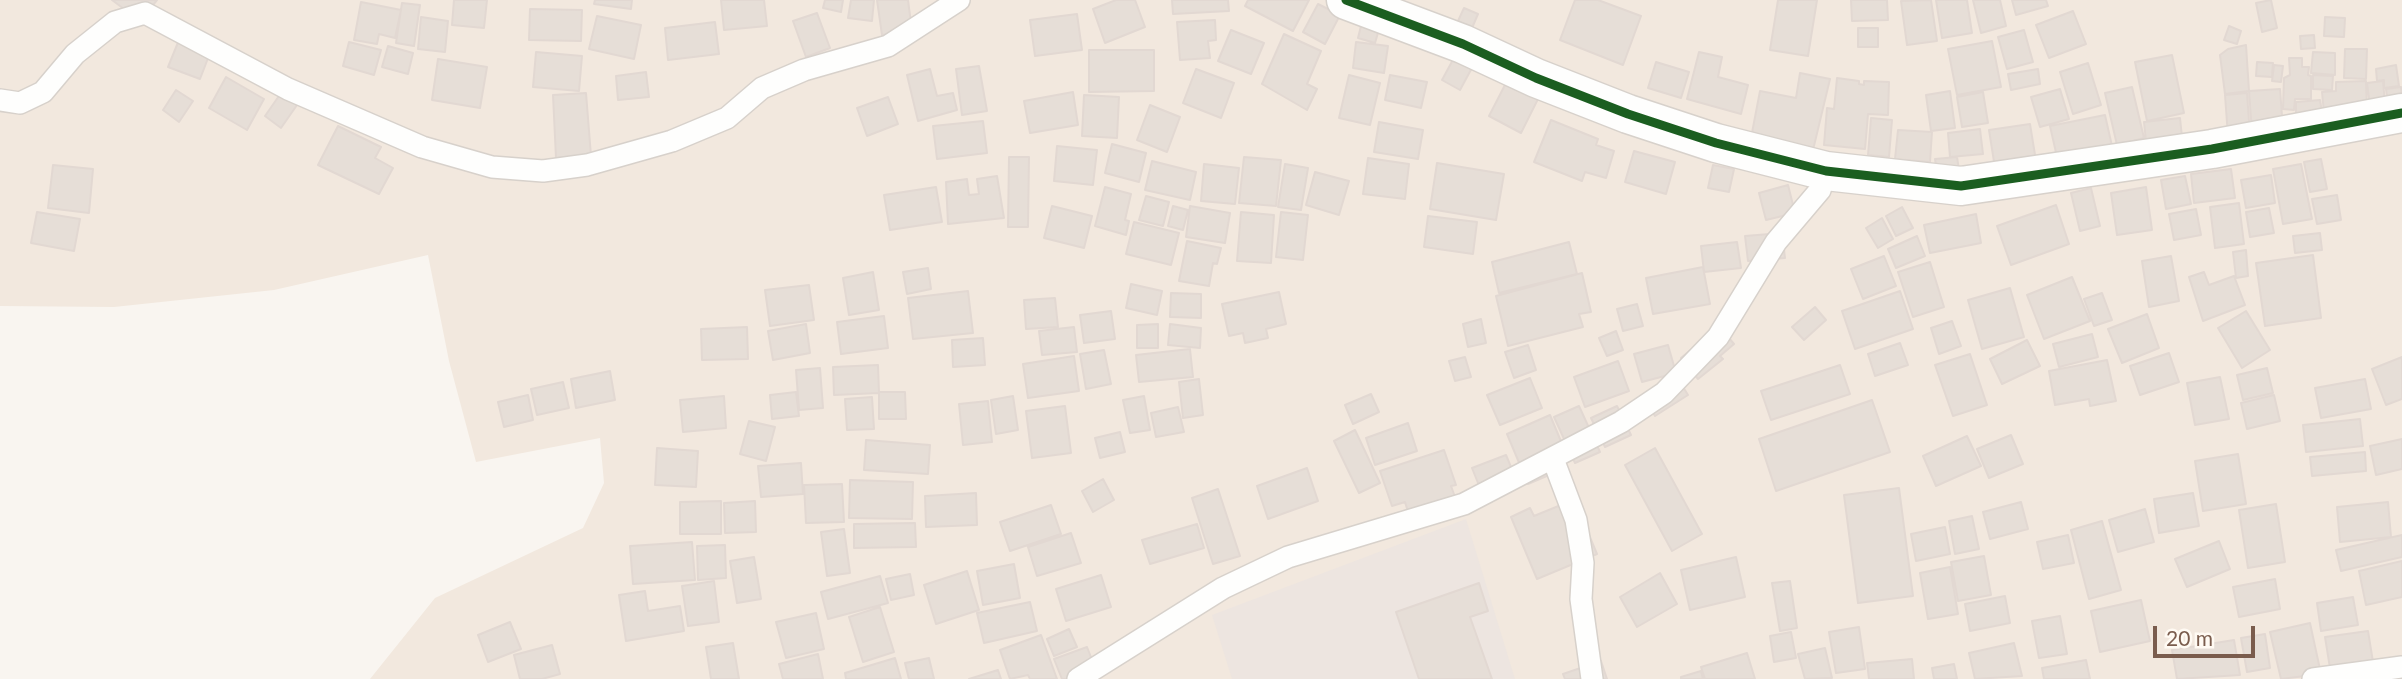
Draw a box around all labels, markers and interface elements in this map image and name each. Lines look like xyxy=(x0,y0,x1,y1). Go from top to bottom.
scale bar xyxy=(2157,612,2258,656)
text: 20 m xyxy=(2166,625,2213,650)

